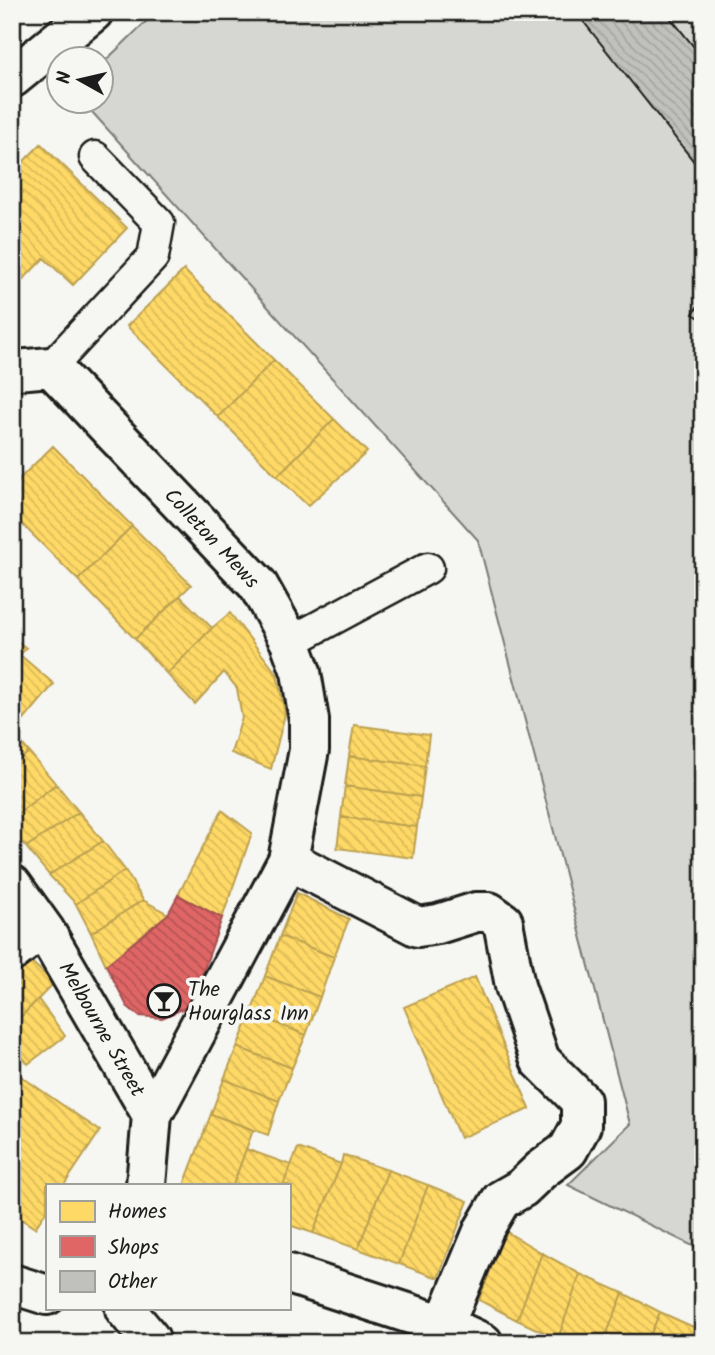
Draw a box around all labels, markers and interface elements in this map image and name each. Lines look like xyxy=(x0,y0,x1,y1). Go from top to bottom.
north arrow xyxy=(46,46,116,116)
text: N xyxy=(49,70,81,86)
street label: Colleton Mews xyxy=(155,481,267,597)
street label: Melbourne Street xyxy=(49,956,153,1104)
place label: The Hourglass Inn xyxy=(188,974,309,1031)
bar icon: The Hourglass Inn xyxy=(145,982,183,1020)
legend xyxy=(46,1184,290,1310)
text: Homes xyxy=(108,1196,167,1229)
text: Shops xyxy=(108,1232,159,1265)
text: Other xyxy=(108,1266,158,1299)

